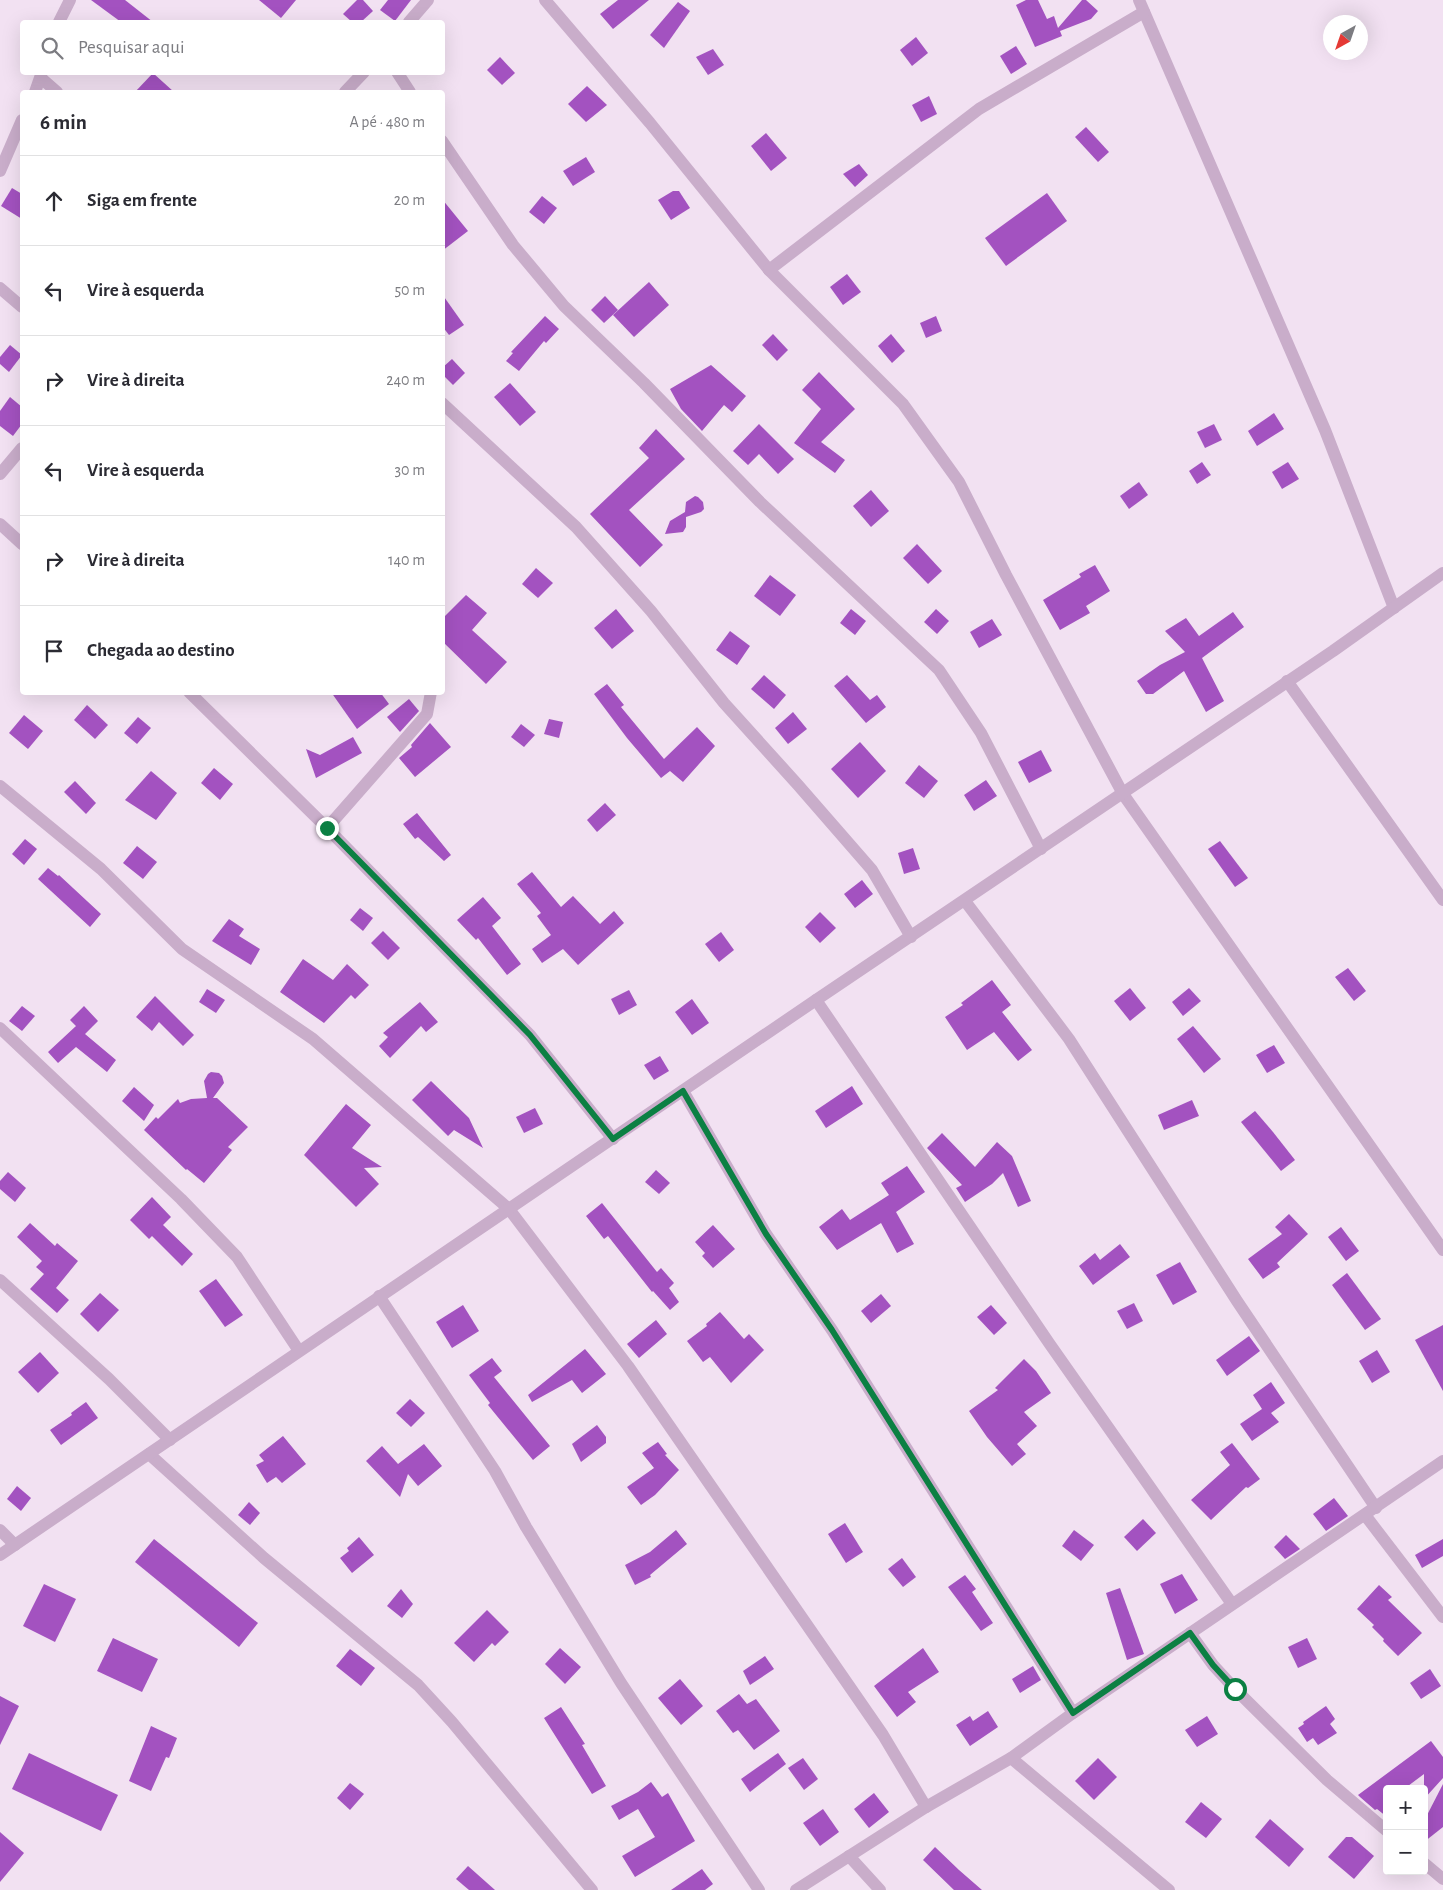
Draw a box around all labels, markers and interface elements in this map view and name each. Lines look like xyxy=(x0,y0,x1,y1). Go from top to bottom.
north arrow xyxy=(1323,15,1368,60)
search box xyxy=(20,20,445,75)
icon: search xyxy=(38,34,66,62)
text: Pesquisar aqui xyxy=(78,38,184,57)
text: 6 min xyxy=(40,112,87,133)
text: A pé · 480 m xyxy=(349,114,425,130)
icon: ahead xyxy=(40,187,68,215)
text: Siga em frente xyxy=(87,191,197,210)
text: 20 m xyxy=(394,192,425,208)
icon: left xyxy=(40,277,68,305)
text: Vire à esquerda xyxy=(87,281,204,300)
text: 50 m xyxy=(394,282,425,298)
icon: right xyxy=(40,367,68,395)
text: Vire à direita xyxy=(87,371,185,390)
text: 240 m xyxy=(386,372,425,388)
icon: left xyxy=(40,457,68,485)
text: Vire à esquerda xyxy=(87,461,204,480)
text: 30 m xyxy=(395,462,425,478)
icon: right xyxy=(40,547,68,575)
text: Vire à direita xyxy=(87,551,185,570)
text: 140 m xyxy=(388,552,425,568)
icon: arrive xyxy=(40,637,68,665)
text: Chegada ao destino xyxy=(87,641,235,660)
route end xyxy=(316,817,339,840)
route start xyxy=(1224,1678,1247,1701)
map controls xyxy=(1383,1785,1428,1875)
button: + xyxy=(1383,1785,1428,1830)
button: − xyxy=(1383,1830,1428,1875)

